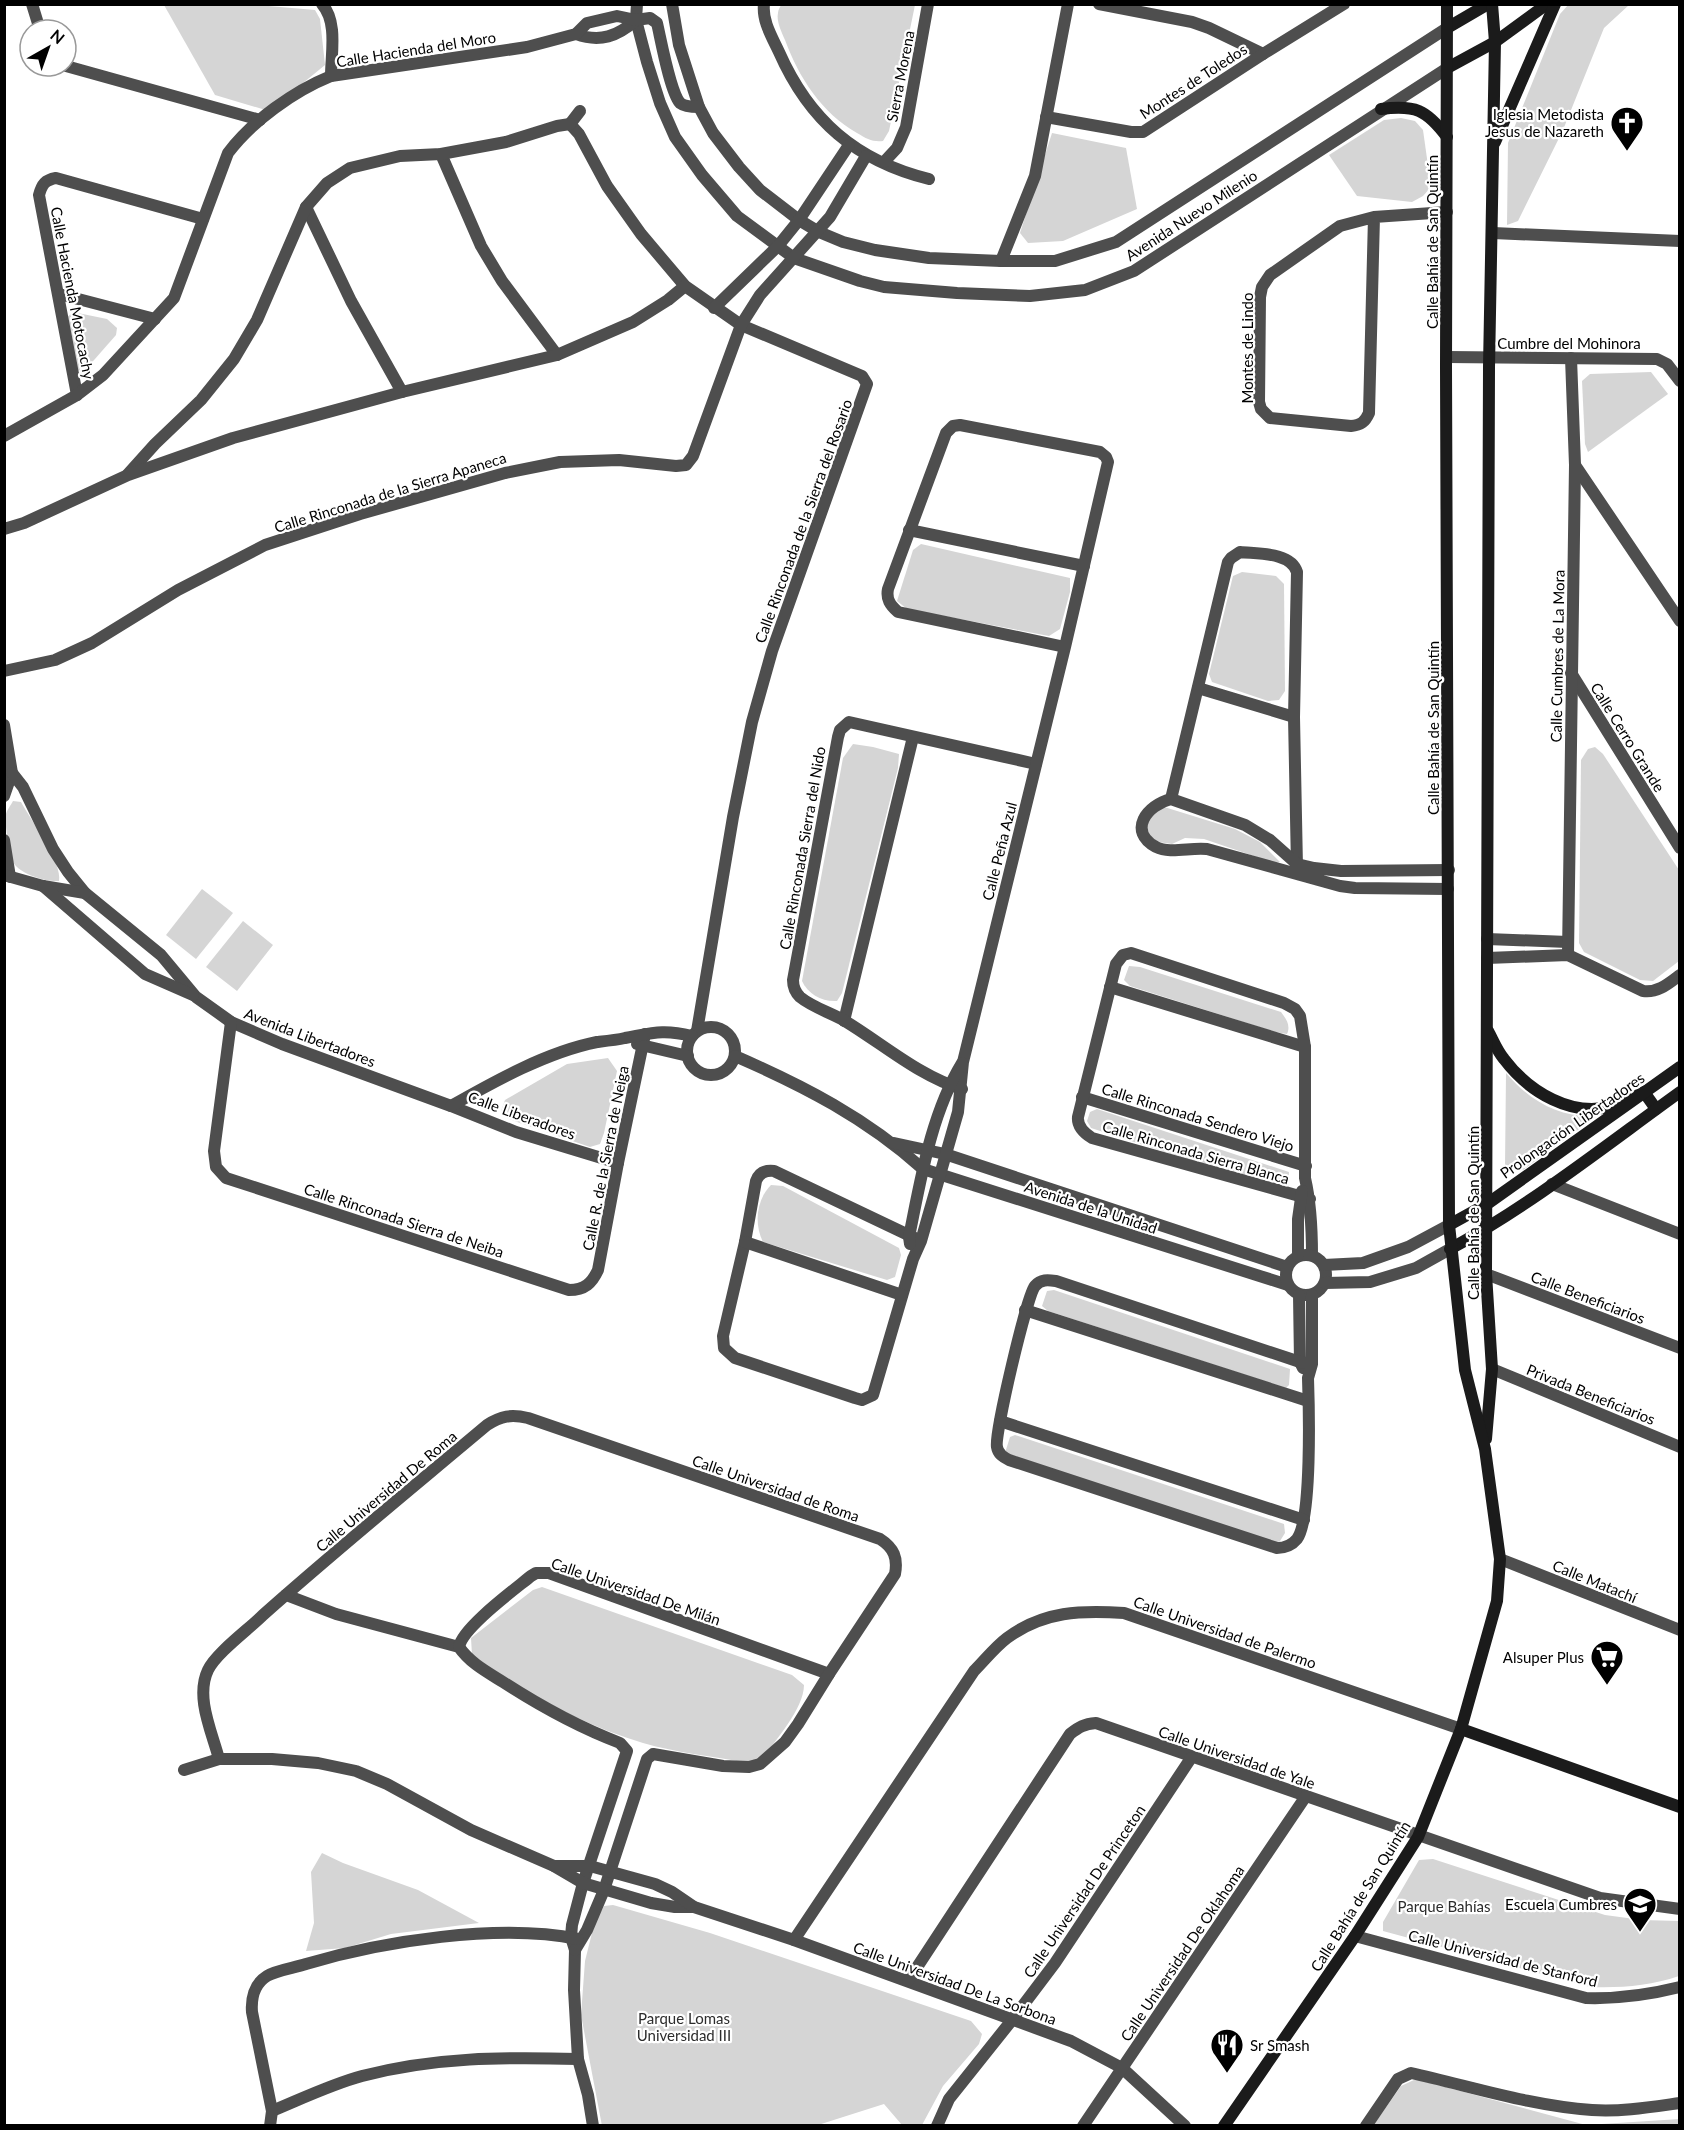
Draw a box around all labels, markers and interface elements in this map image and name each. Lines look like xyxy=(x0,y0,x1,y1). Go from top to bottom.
north arrow xyxy=(18,18,78,78)
text: N xyxy=(47,25,69,47)
street label: Calle Hacienda del Moro xyxy=(335,27,497,71)
street label: Sierra Morena xyxy=(882,29,918,123)
street label: Montes de Toledos xyxy=(1136,40,1250,122)
place label: Iglesia Metodista Jesus de Nazareth xyxy=(1485,105,1604,140)
church icon: Iglesia Metodista Jesus de Nazareth xyxy=(1609,105,1645,152)
street label: Calle Bahía de San Quintín xyxy=(1423,155,1441,329)
street label: Avenida Nuevo Milenio xyxy=(1122,166,1260,264)
street label: Calle Hacienda Motocachy xyxy=(47,205,99,381)
street label: Montes de Lindo xyxy=(1238,293,1256,403)
street label: Cumbre del Mohinora xyxy=(1497,334,1641,352)
street label: Calle Rinconada de la Sierra del Rosario xyxy=(750,397,856,645)
street label: Calle Rinconada de la Sierra Apaneca xyxy=(272,448,508,536)
street label: Calle Cumbres de La Mora xyxy=(1546,569,1568,743)
street label: Calle Bahía de San Quintín xyxy=(1424,641,1442,815)
street label: Calle Cerro Grande xyxy=(1587,679,1669,795)
street label: Calle Rinconada Sierra del Nido xyxy=(775,745,829,951)
street label: Calle Peña Azul xyxy=(978,800,1020,902)
street label: Avenida Libertadores xyxy=(242,1004,378,1070)
street label: Calle R. de la Sierra de Neiga xyxy=(578,1064,632,1252)
street label: Prolongación Libertadores xyxy=(1496,1068,1648,1182)
street label: Calle Rinconada Sendero Viejo xyxy=(1100,1079,1296,1155)
street label: Calle Liberadores xyxy=(466,1087,578,1143)
street label: Calle Rinconada Sierra Blanca xyxy=(1100,1117,1292,1187)
street label: Calle Bahía de San Quintín xyxy=(1464,1126,1482,1300)
street label: Avenida de la Unidad xyxy=(1022,1177,1160,1237)
street label: Calle Rinconada Sierra de Neiba xyxy=(302,1179,506,1261)
street label: Calle Beneficiarios xyxy=(1528,1267,1648,1327)
street label: Privada Beneficiarios xyxy=(1524,1360,1658,1428)
street label: Calle Universidad De Roma xyxy=(312,1427,460,1555)
street label: Calle Universidad de Roma xyxy=(690,1451,862,1525)
street label: Calle Universidad De Milán xyxy=(549,1554,723,1628)
street label: Calle Matachí xyxy=(1550,1556,1641,1607)
street label: Calle Universidad de Palermo xyxy=(1131,1592,1319,1672)
supermarket icon: Alsuper Plus xyxy=(1589,1639,1625,1686)
place label: Alsuper Plus xyxy=(1503,1648,1584,1666)
street label: Calle Universidad de Yale xyxy=(1156,1722,1318,1792)
street label: Calle Universidad De Princeton xyxy=(1019,1801,1149,1981)
street label: Calle Bahía de San Quintín xyxy=(1306,1817,1414,1975)
street label: Calle Universidad De Oklahoma xyxy=(1116,1862,1248,2044)
school or university icon: Escuela Cumbres xyxy=(1622,1886,1658,1933)
place label: Escuela Cumbres xyxy=(1505,1895,1617,1913)
park label: Parque Bahías xyxy=(1398,1897,1490,1915)
street label: Calle Universidad de Stanford xyxy=(1407,1926,1599,1990)
street label: Calle Universidad De La Sorbona xyxy=(851,1938,1059,2028)
park label: Parque Lomas Universidad III xyxy=(637,2009,731,2044)
restaurant icon: Sr Smash xyxy=(1209,2027,1245,2074)
place label: Sr Smash xyxy=(1250,2036,1310,2054)

